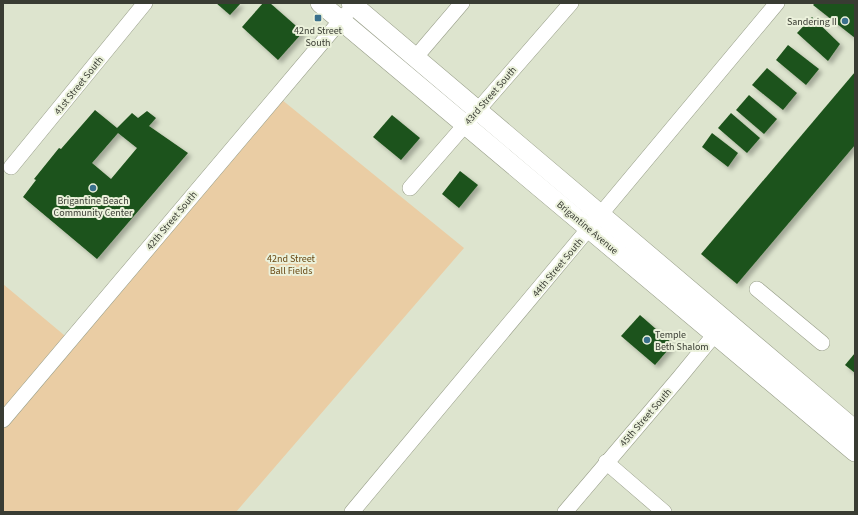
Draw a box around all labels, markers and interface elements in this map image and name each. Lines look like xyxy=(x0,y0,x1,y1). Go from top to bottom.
marker: 42nd Street South xyxy=(313,13,323,23)
place label: Sandering II xyxy=(787,15,837,29)
marker: Sandering II xyxy=(840,16,850,26)
place label: 42nd Street South xyxy=(294,24,343,50)
street label: 41st Street South xyxy=(51,53,107,118)
street label: 43rd Street South xyxy=(462,64,520,128)
marker: Brigantine Beach Community Center xyxy=(88,183,98,193)
street label: 42th Street South xyxy=(143,188,201,253)
place label: Brigantine Beach Community Center xyxy=(54,194,133,220)
street label: Brigantine Avenue xyxy=(554,198,621,258)
street label: 44th Street South xyxy=(529,235,587,300)
park label: 42nd Street Ball Fields xyxy=(267,252,316,278)
place label: Temple Beth Shalom xyxy=(655,328,709,354)
marker: Temple Beth Shalom xyxy=(642,335,652,345)
street label: 45th Street South xyxy=(617,386,675,450)

